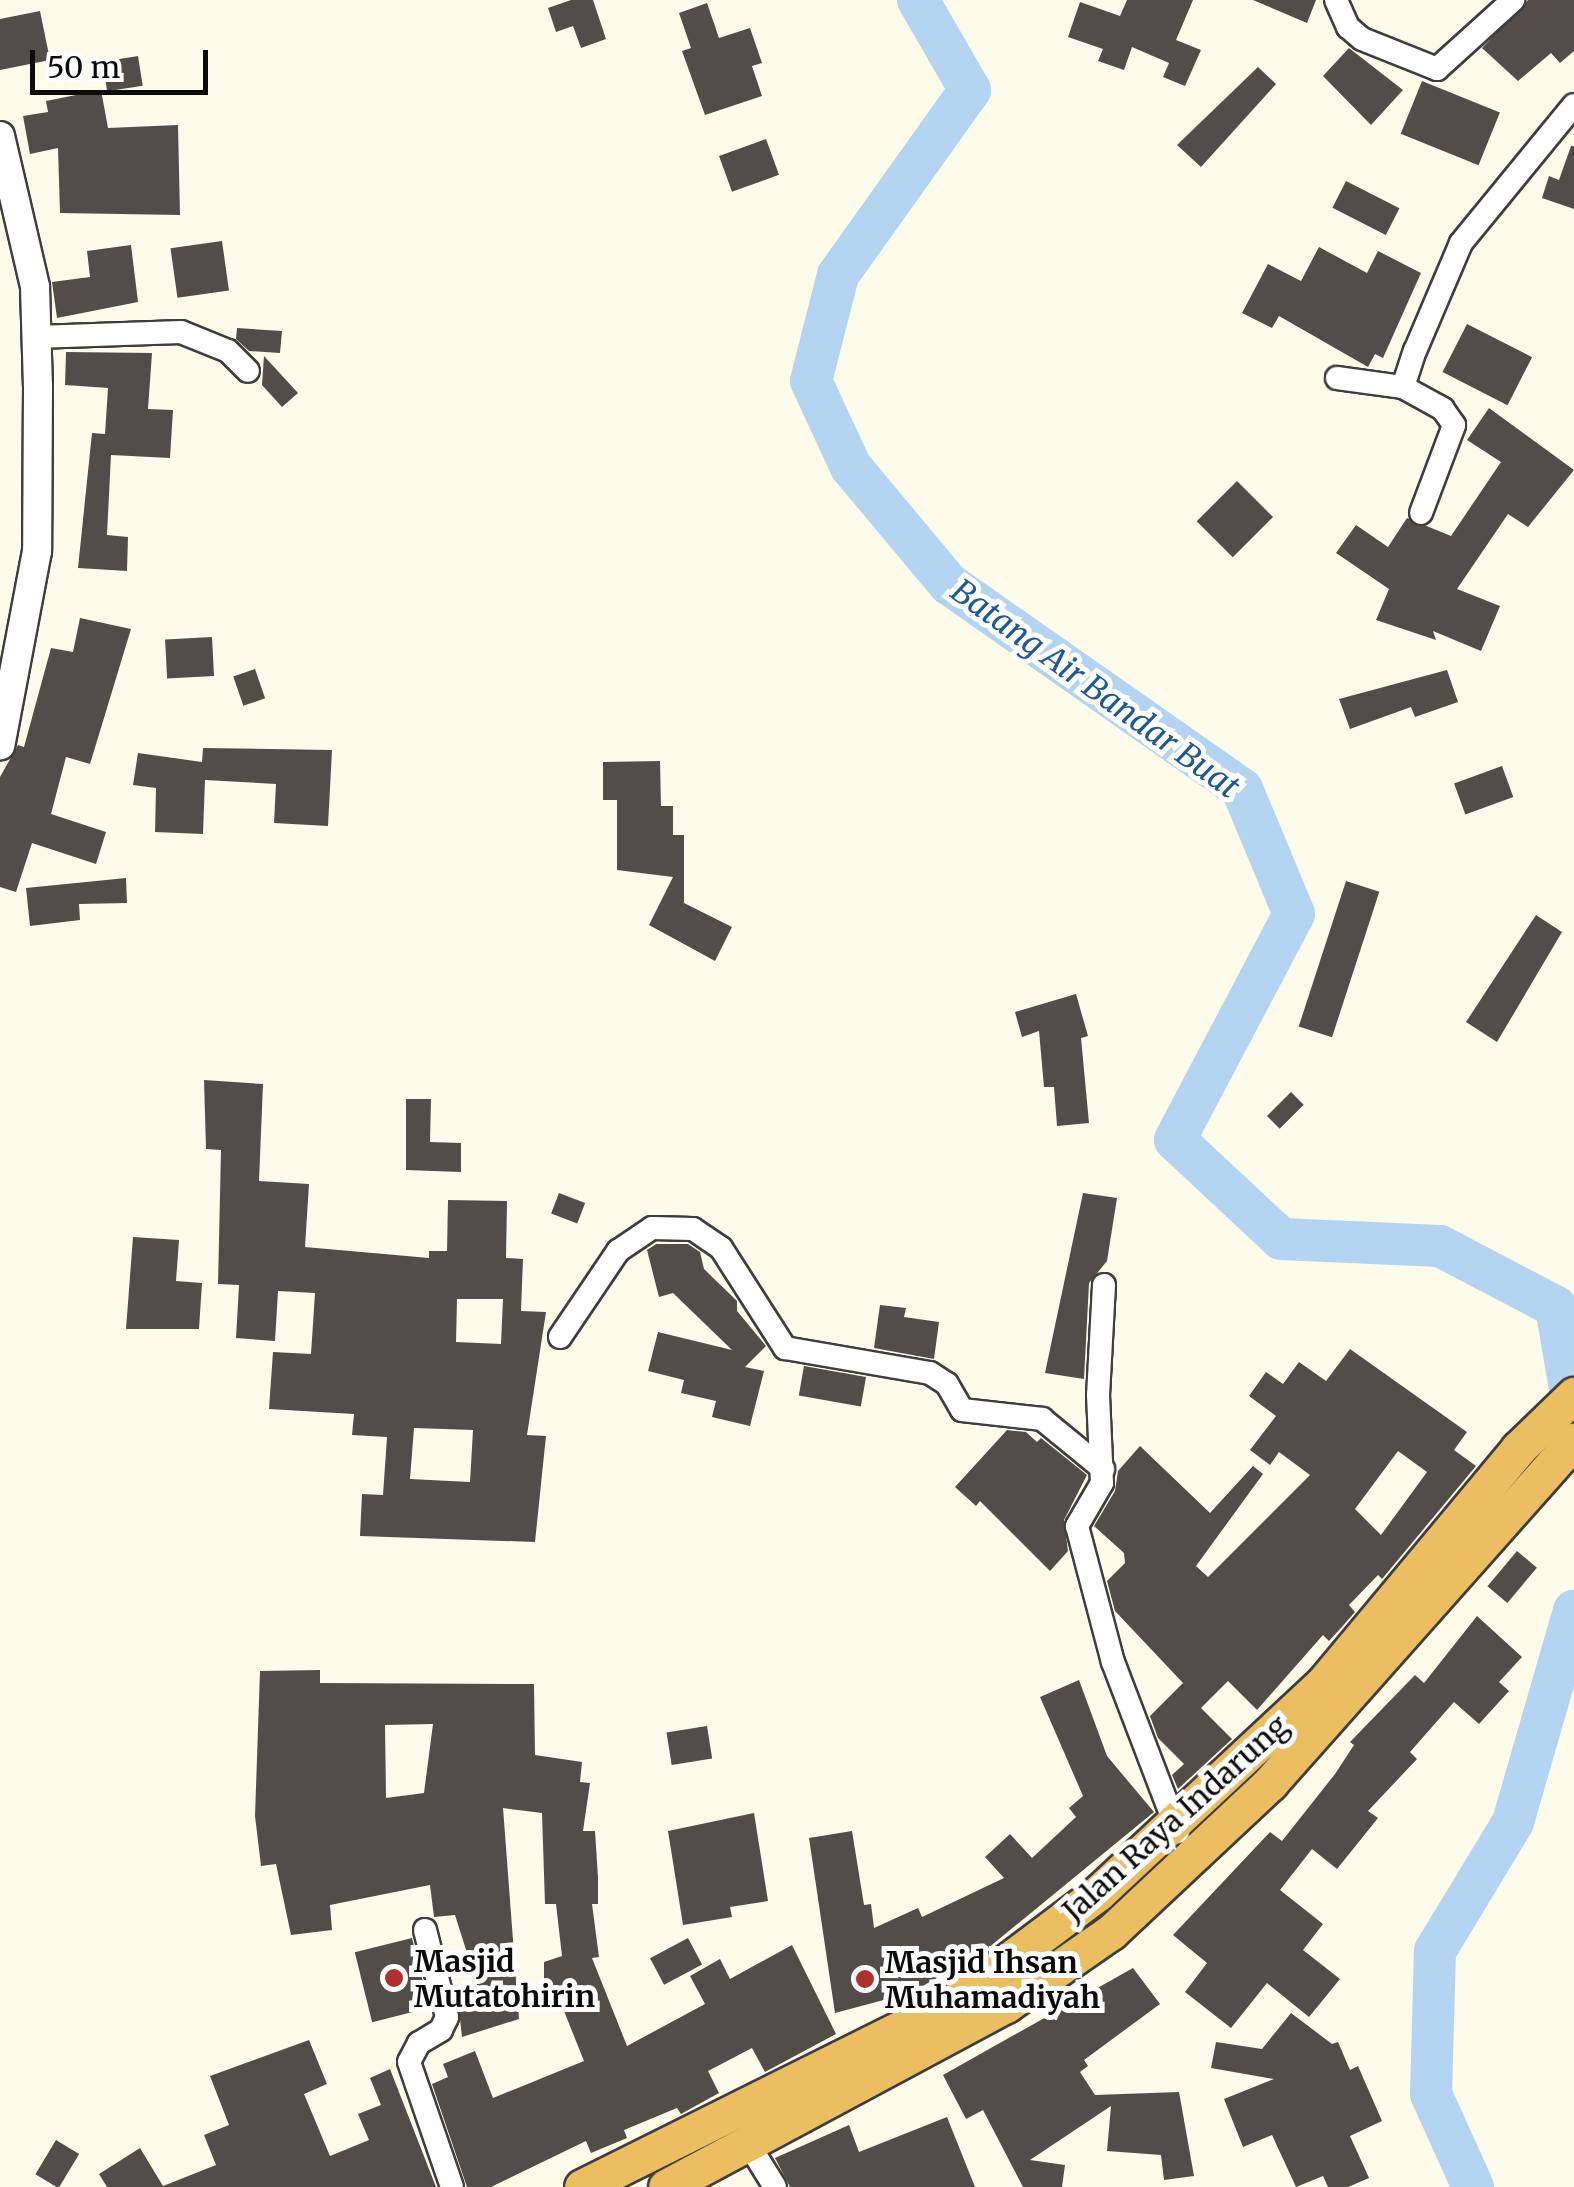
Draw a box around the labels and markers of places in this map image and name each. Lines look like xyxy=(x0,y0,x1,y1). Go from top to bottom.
place label: Masjid Mutatohirin xyxy=(414,1943,595,2014)
place label: Masjid Ihsan Muhamadiyah xyxy=(885,1944,1100,2014)
marker: Masjid Mutatohirin xyxy=(383,1967,405,1989)
marker: Masjid Ihsan Muhamadiyah xyxy=(854,1968,876,1990)

